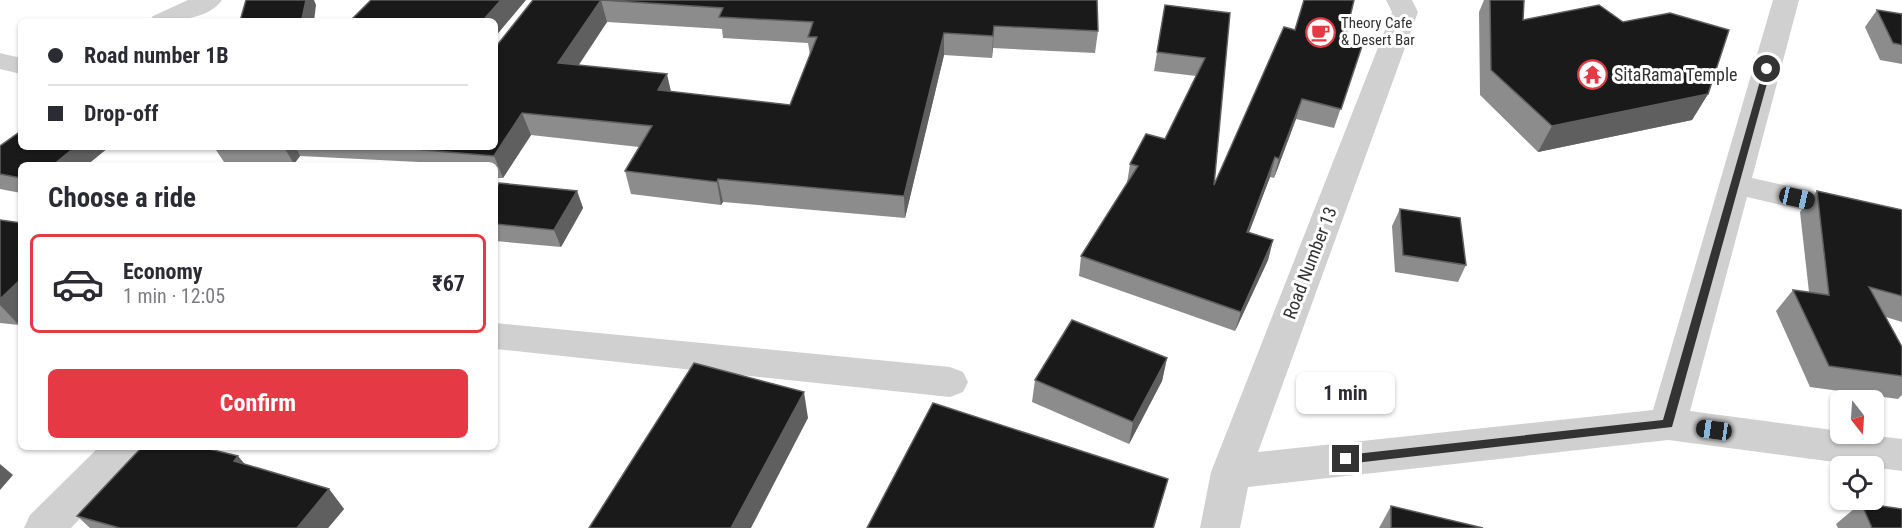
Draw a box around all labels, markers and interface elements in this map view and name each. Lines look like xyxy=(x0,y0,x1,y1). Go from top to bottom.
place label: Theory Cafe & Desert Bar xyxy=(1341,14,1415,49)
cafe icon: Theory Cafe & Desert Bar xyxy=(1304,16,1336,48)
text: Road number 1B xyxy=(84,43,229,68)
route start xyxy=(1753,55,1780,82)
temple icon: SitaRama Temple xyxy=(1577,59,1609,91)
place label: SitaRama Temple xyxy=(1614,64,1737,85)
text: Drop-off xyxy=(84,101,158,126)
text: Choose a ride xyxy=(48,182,196,214)
car xyxy=(1777,185,1817,211)
street label: Road Number 13 xyxy=(1279,204,1341,322)
icon: car xyxy=(51,257,105,311)
text: Economy xyxy=(123,259,203,284)
text: ₹67 xyxy=(432,271,465,296)
text: 1 min · 12:05 xyxy=(123,284,225,308)
button: Confirm xyxy=(48,369,468,438)
callout: 1 min xyxy=(1296,372,1396,414)
text: 1 min xyxy=(1323,381,1368,405)
north arrow xyxy=(1830,390,1884,444)
map controls xyxy=(1830,390,1884,510)
car xyxy=(1695,419,1733,441)
route end xyxy=(1332,445,1359,472)
button: locate xyxy=(1830,456,1884,510)

